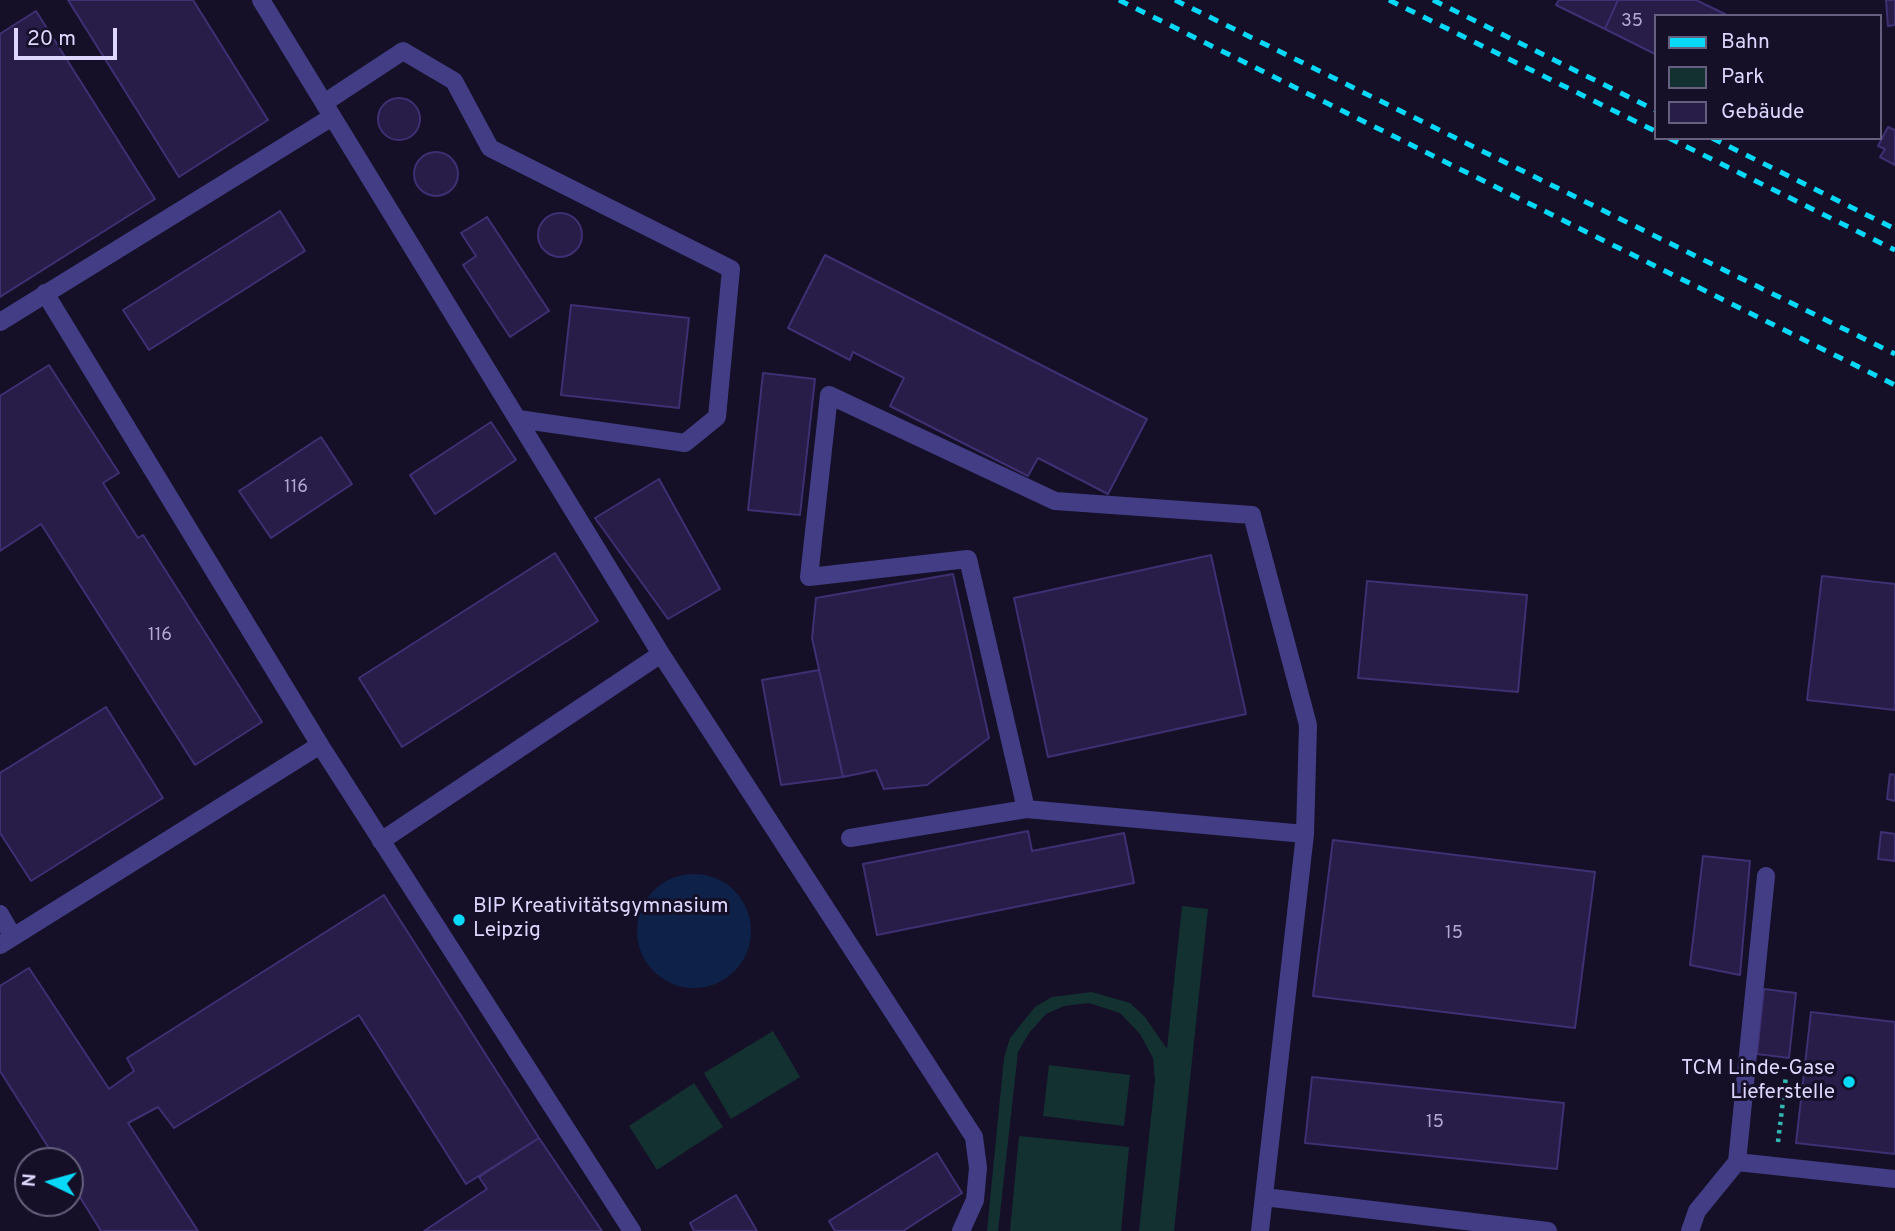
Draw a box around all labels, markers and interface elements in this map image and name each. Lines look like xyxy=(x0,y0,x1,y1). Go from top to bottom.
house number: 35 xyxy=(1621,11,1643,33)
scale bar xyxy=(18,14,121,58)
legend xyxy=(1654,14,1881,140)
text: 20 m xyxy=(27,26,76,53)
text: Bahn xyxy=(1721,29,1770,56)
text: Park xyxy=(1721,64,1764,91)
text: Gebäude xyxy=(1721,99,1804,126)
house number: 116 xyxy=(284,477,308,499)
house number: 116 xyxy=(148,625,172,647)
place label: BIP Kreativitätsgymnasium Leipzig xyxy=(473,895,729,945)
marker: BIP Kreativitätsgymnasium Leipzig xyxy=(451,912,467,928)
house number: 15 xyxy=(1445,923,1463,945)
place label: TCM Linde-Gase Lieferstelle xyxy=(1681,1057,1835,1107)
marker: TCM Linde-Gase Lieferstelle xyxy=(1841,1074,1857,1090)
house number: 15 xyxy=(1426,1112,1444,1134)
north arrow xyxy=(14,1147,84,1217)
text: N xyxy=(18,1172,43,1188)

